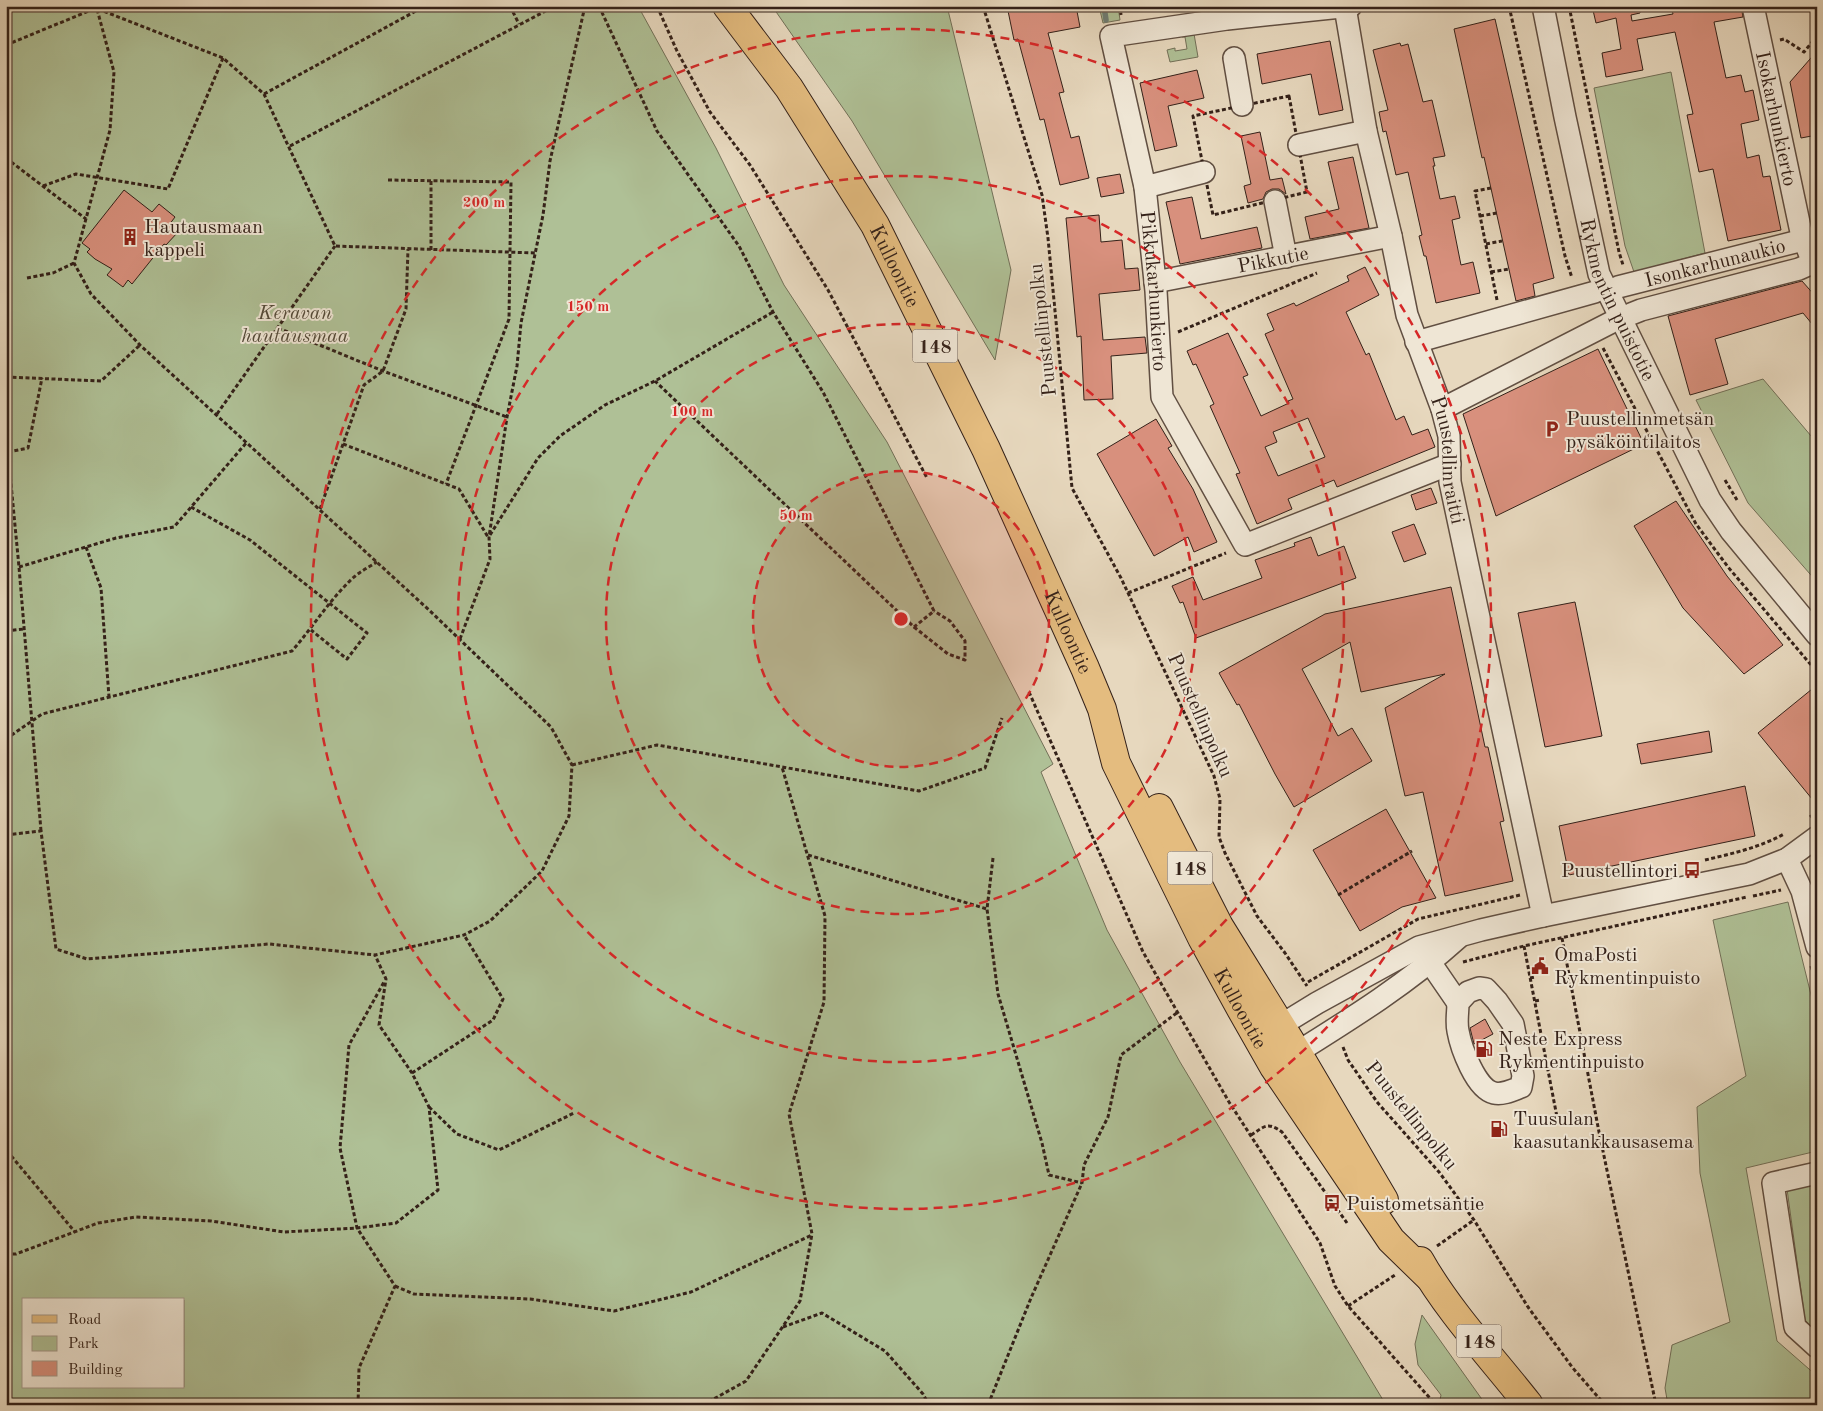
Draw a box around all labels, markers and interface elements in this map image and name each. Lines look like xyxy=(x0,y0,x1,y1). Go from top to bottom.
street label: Isokarhunkierto xyxy=(1751,50,1799,188)
text: 200 m xyxy=(463,196,505,211)
street label: Pikkukarhunkierto xyxy=(1136,210,1169,372)
street label: Rykmentin puistotie xyxy=(1575,217,1658,384)
place label: Hautausmaan kappeli xyxy=(144,218,263,261)
street label: Kulloontie xyxy=(865,222,922,311)
building icon: Hautausmaan kappeli xyxy=(120,227,140,247)
street label: Isonkarhunaukio xyxy=(1643,237,1788,292)
street label: Pikkutie xyxy=(1236,244,1310,278)
street label: Puustellinpolku xyxy=(1027,262,1061,397)
text: 150 m xyxy=(567,300,609,315)
park label: Keravan hautausmaa xyxy=(242,304,349,347)
road number: 148 xyxy=(912,330,958,362)
street label: Puustellinraitti xyxy=(1426,394,1467,526)
text: 100 m xyxy=(671,405,713,420)
place label: Puustellinmetsän pysäköintilaitos xyxy=(1566,410,1714,453)
parking icon: Puustellinmetsän pysäköintilaitos xyxy=(1542,419,1562,439)
text: 50 m xyxy=(779,509,813,524)
street label: Kulloontie xyxy=(1039,588,1094,677)
centre of rings xyxy=(892,610,910,628)
street label: Puustellinpolku xyxy=(1163,651,1236,781)
road number: 148 xyxy=(1168,851,1212,884)
bus stop icon: Puustellintori xyxy=(1682,860,1702,880)
place label: Puustellintori xyxy=(1561,862,1678,882)
place label: OmaPosti Rykmentinpuisto xyxy=(1554,946,1700,989)
public building icon: OmaPosti Rykmentinpuisto xyxy=(1530,956,1550,976)
street label: Kulloontie xyxy=(1209,965,1269,1053)
place label: Neste Express Rykmentinpuisto xyxy=(1498,1030,1644,1073)
fuel station icon: Neste Express Rykmentinpuisto xyxy=(1474,1039,1494,1059)
street label: Puustellinpolku xyxy=(1361,1058,1460,1175)
place label: Tuusulan kaasutankkausasema xyxy=(1513,1110,1694,1153)
fuel station icon: Tuusulan kaasutankkausasema xyxy=(1489,1119,1509,1139)
bus stop icon: Puistometsäntie xyxy=(1322,1193,1342,1213)
place label: Puistometsäntie xyxy=(1346,1195,1484,1215)
legend xyxy=(22,1298,185,1388)
text: Road xyxy=(68,1313,102,1328)
road number: 148 xyxy=(1456,1324,1502,1358)
text: Park xyxy=(68,1337,99,1352)
text: Building xyxy=(68,1363,123,1378)

